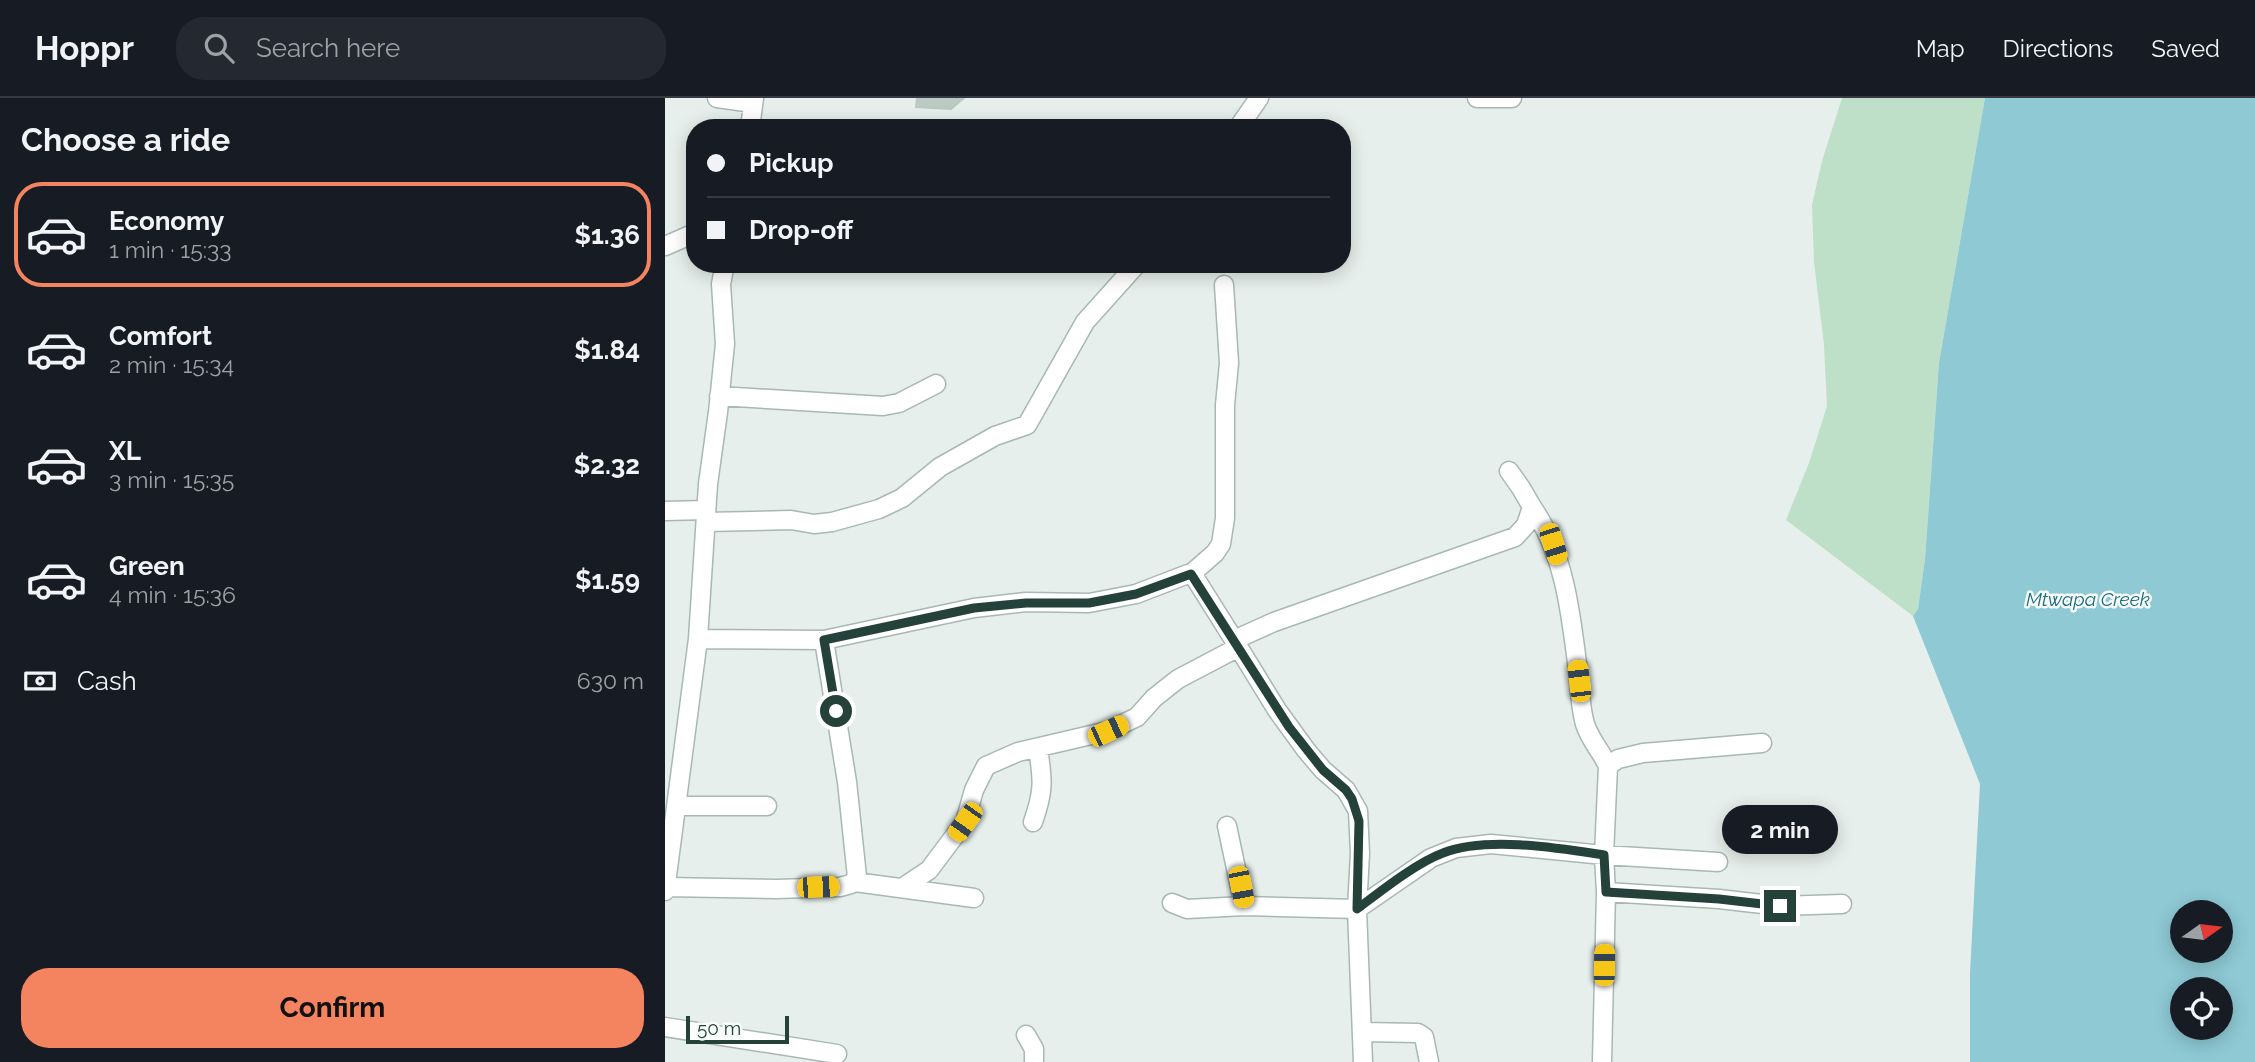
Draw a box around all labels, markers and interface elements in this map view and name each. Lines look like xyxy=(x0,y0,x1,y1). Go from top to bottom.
search box xyxy=(176,17,666,80)
text: Hoppr xyxy=(35,29,134,68)
icon: search xyxy=(200,29,238,67)
text: Search here xyxy=(256,33,400,63)
text: Map xyxy=(1916,34,1965,63)
text: Directions xyxy=(2003,34,2113,63)
text: Saved xyxy=(2151,34,2220,63)
text: Choose a ride xyxy=(21,121,230,158)
text: Pickup xyxy=(749,148,834,178)
icon: car xyxy=(25,203,88,266)
text: Economy xyxy=(109,206,224,236)
text: Drop-off xyxy=(749,215,853,245)
text: $1.36 xyxy=(575,220,640,250)
text: 1 min · 15:33 xyxy=(109,236,232,263)
icon: car xyxy=(25,318,88,381)
text: Comfort xyxy=(109,321,212,351)
text: $1.84 xyxy=(574,335,640,365)
text: 2 min · 15:34 xyxy=(109,351,234,378)
icon: car xyxy=(25,433,88,496)
text: XL xyxy=(109,436,141,466)
text: $2.32 xyxy=(574,450,640,480)
text: 3 min · 15:35 xyxy=(109,466,234,493)
car xyxy=(1537,521,1570,567)
icon: car xyxy=(25,548,88,611)
text: Green xyxy=(109,551,185,581)
text: $1.59 xyxy=(575,565,640,595)
text: 4 min · 15:36 xyxy=(109,581,236,608)
water label: Mtwapa Creek xyxy=(2026,588,2150,610)
car xyxy=(1567,659,1592,703)
icon: cash xyxy=(21,662,59,700)
text: Cash xyxy=(77,666,137,696)
text: 630 m xyxy=(577,667,644,694)
route start xyxy=(820,695,852,727)
car xyxy=(1085,713,1132,749)
car xyxy=(945,799,986,845)
callout: 2 min xyxy=(1722,804,1838,854)
text: 2 min xyxy=(1750,816,1810,843)
car xyxy=(1227,864,1256,910)
car xyxy=(797,876,840,898)
route end xyxy=(1764,890,1796,922)
north arrow xyxy=(2170,900,2233,962)
map controls xyxy=(2170,900,2233,1040)
car xyxy=(1594,944,1615,986)
button: Confirm xyxy=(21,968,644,1048)
button: locate xyxy=(2170,977,2233,1040)
scale bar xyxy=(686,1013,789,1045)
text: 50 m xyxy=(697,1017,741,1039)

